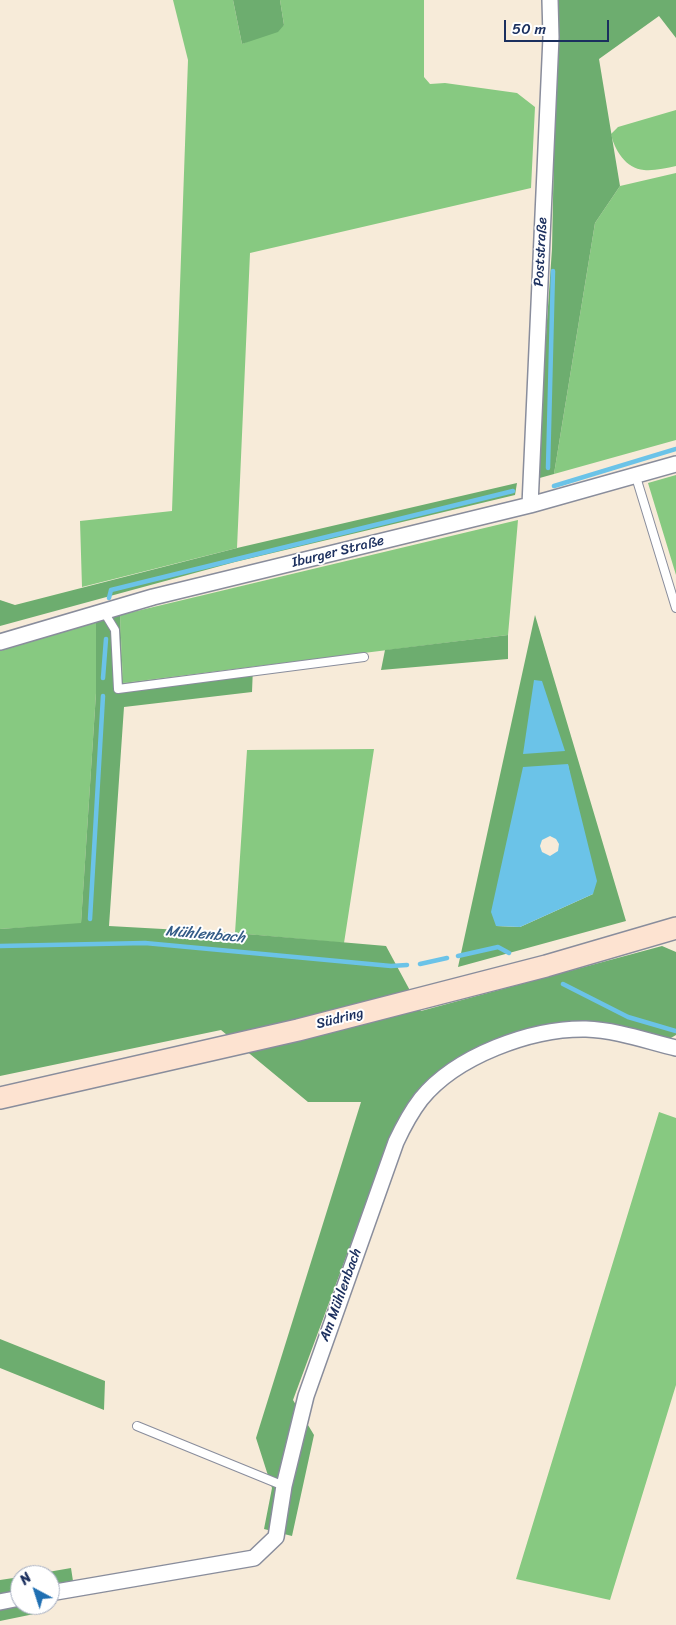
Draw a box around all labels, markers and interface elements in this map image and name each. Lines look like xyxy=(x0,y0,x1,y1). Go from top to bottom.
scale bar xyxy=(506,10,611,42)
text: 50 m xyxy=(512,16,546,42)
street label: Poststraße xyxy=(531,217,551,287)
street label: Iburger Straße xyxy=(290,532,386,572)
water label: Mühlenbach xyxy=(165,923,245,947)
street label: Südring xyxy=(315,1005,365,1033)
street label: Am Mühlenbach xyxy=(316,1246,366,1344)
north arrow xyxy=(10,1565,60,1615)
text: N xyxy=(14,1566,37,1592)

